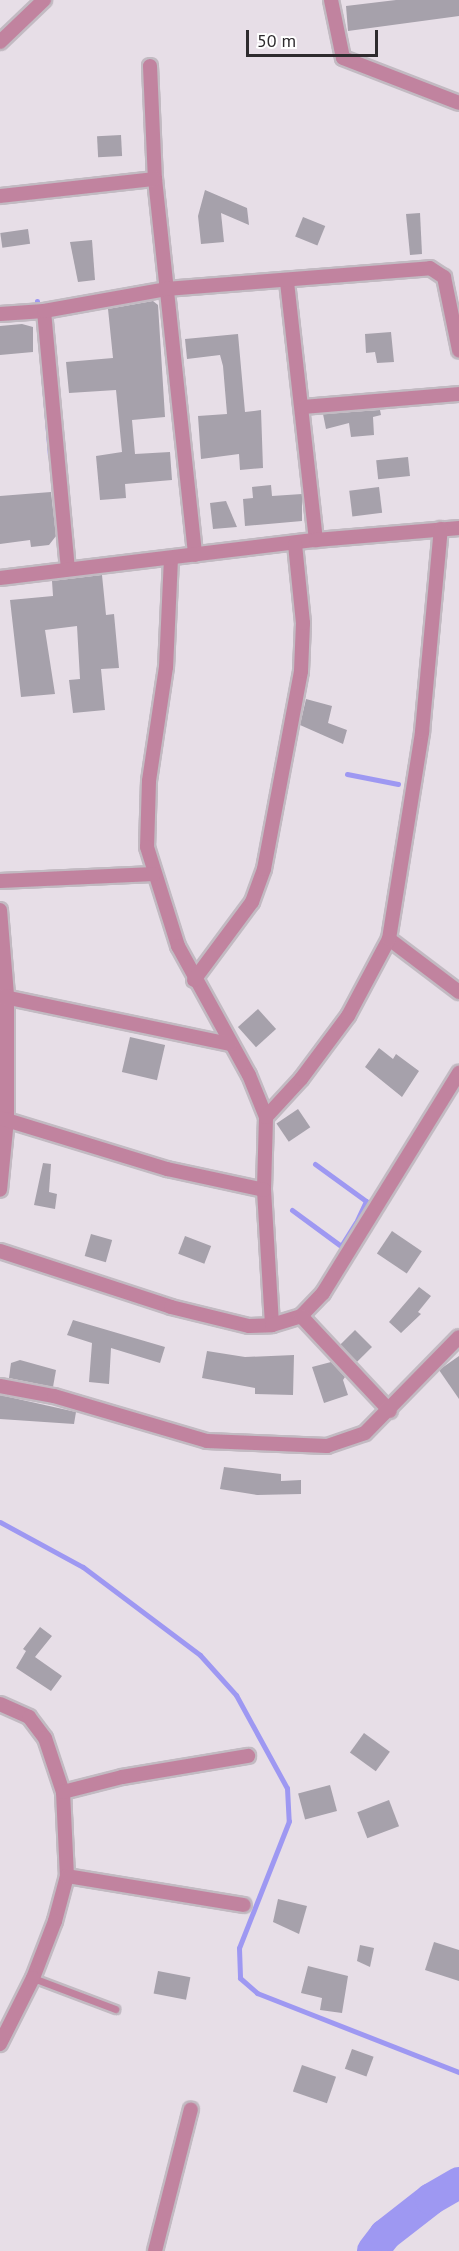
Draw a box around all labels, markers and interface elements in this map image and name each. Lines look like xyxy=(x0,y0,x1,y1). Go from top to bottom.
scale bar xyxy=(249,18,381,56)
text: 50 m xyxy=(257,29,296,52)

